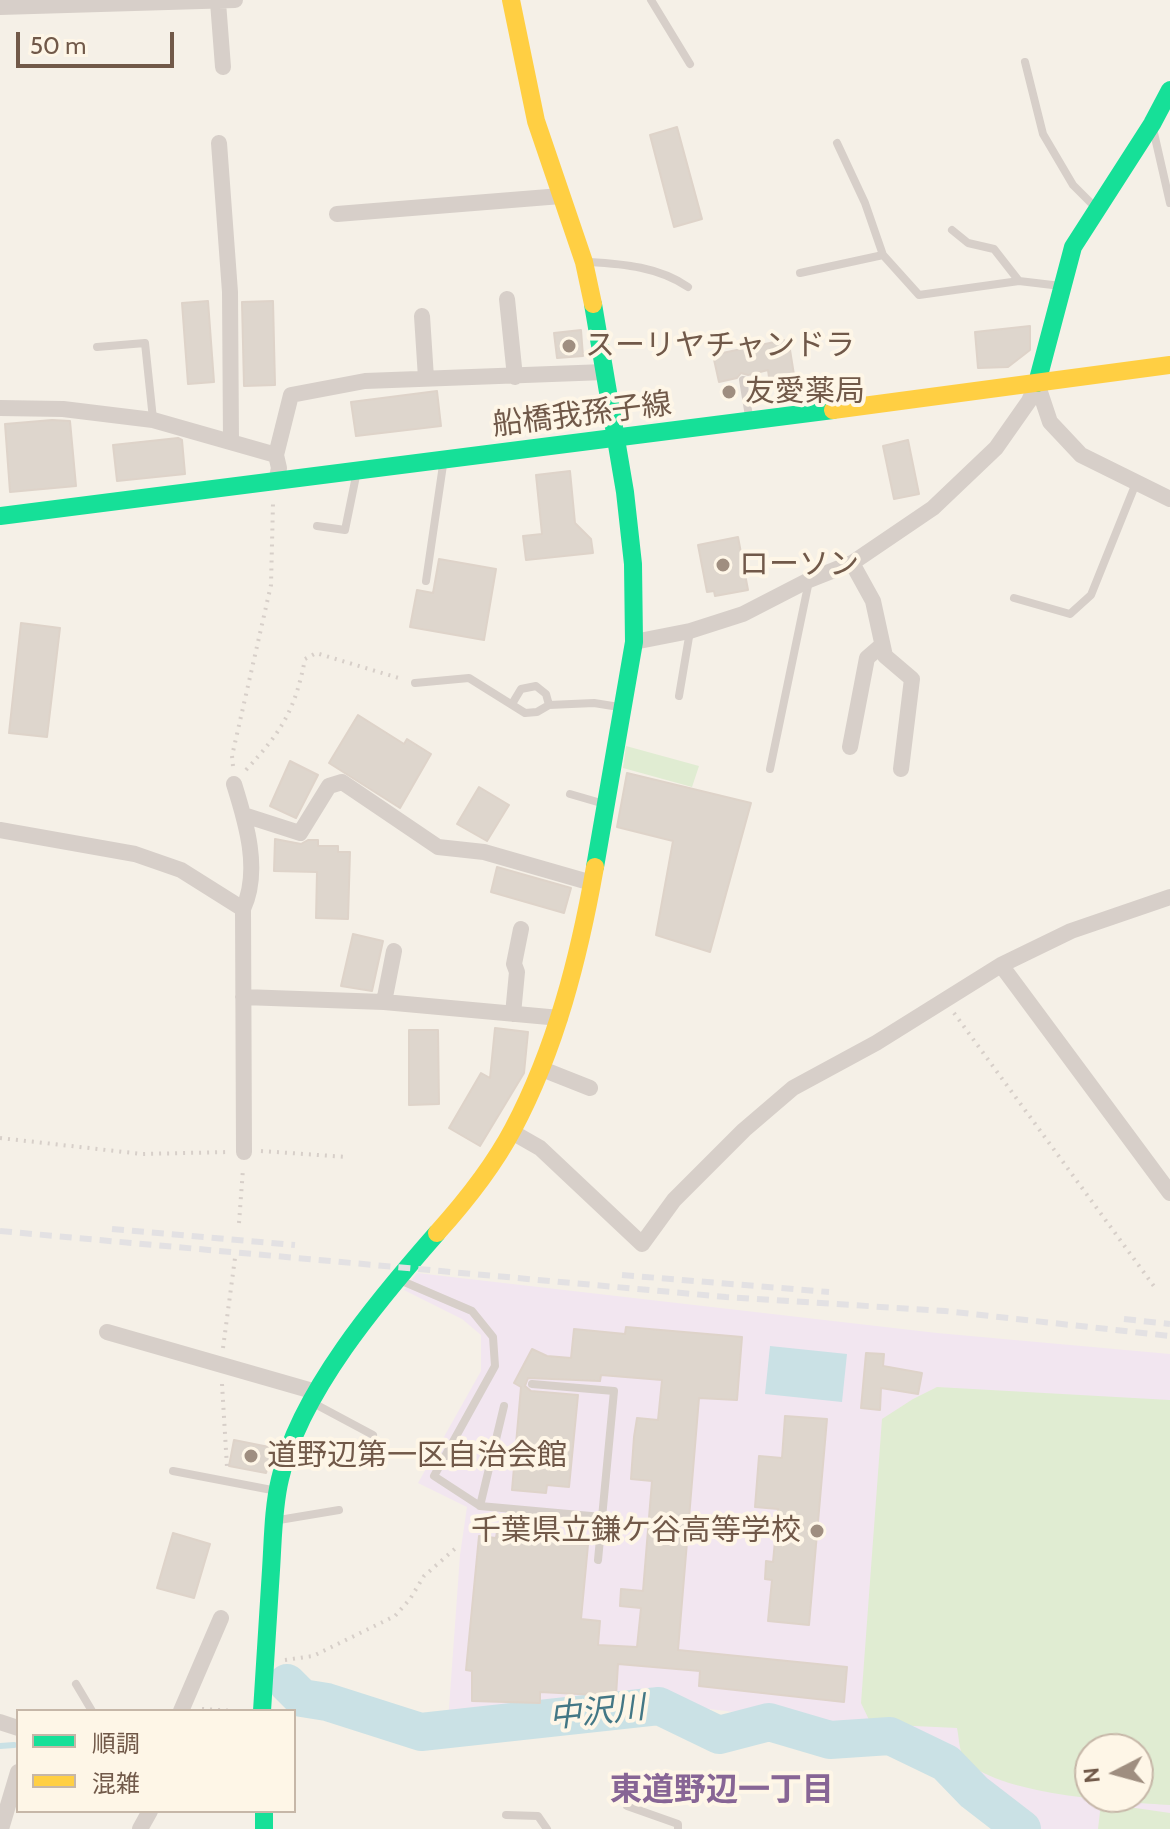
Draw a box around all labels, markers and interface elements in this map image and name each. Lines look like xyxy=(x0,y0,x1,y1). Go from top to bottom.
scale bar xyxy=(20,16,178,66)
text: 50 m xyxy=(30,31,86,60)
place label: スーリヤチャンドラ xyxy=(585,328,855,364)
marker: スーリヤチャンドラ xyxy=(560,337,578,355)
place label: 友愛薬局 xyxy=(745,374,865,410)
marker: 友愛薬局 xyxy=(720,383,738,401)
street label: 船橋我孫子線 xyxy=(490,386,674,444)
place label: ローソン xyxy=(739,547,859,583)
marker: ローソン xyxy=(714,556,732,574)
place label: 道野辺第一区自治会館 xyxy=(267,1438,567,1474)
marker: 道野辺第一区自治会館 xyxy=(242,1447,260,1465)
place label: 千葉県立鎌ケ谷高等学校 xyxy=(471,1513,801,1549)
marker: 千葉県立鎌ケ谷高等学校 xyxy=(808,1522,826,1540)
water label: 中沢川 xyxy=(547,1689,647,1737)
legend xyxy=(16,1709,296,1813)
text: 順調 xyxy=(92,1729,140,1758)
north arrow xyxy=(1074,1733,1154,1813)
text: N xyxy=(1077,1766,1106,1785)
text: 混雑 xyxy=(92,1769,140,1798)
district label: 東道野辺一丁目 xyxy=(610,1772,834,1810)

